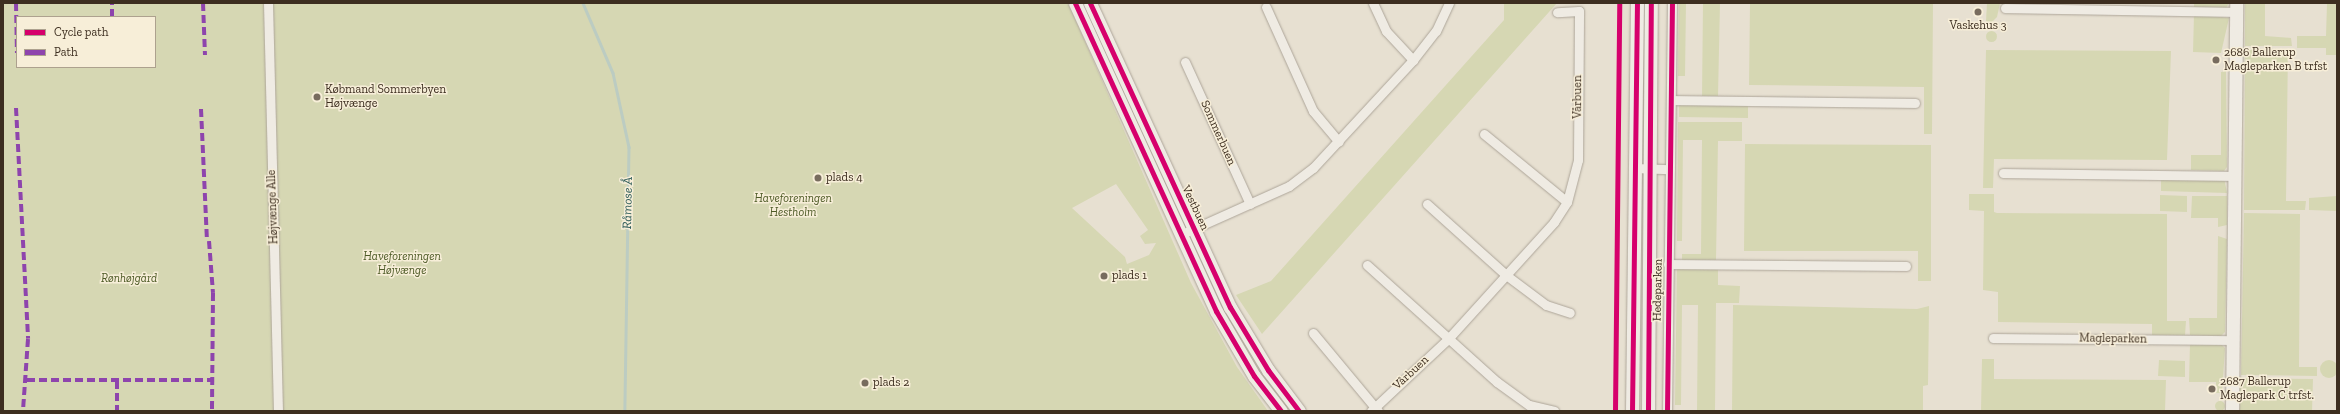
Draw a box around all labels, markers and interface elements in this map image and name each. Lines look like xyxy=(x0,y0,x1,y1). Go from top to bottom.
marker: Vaskehus 3 xyxy=(1973,7,1983,17)
legend xyxy=(16,16,156,68)
place label: Vaskehus 3 xyxy=(1949,19,2007,33)
text: Cycle path xyxy=(54,25,108,39)
text: Path xyxy=(54,45,78,59)
place label: 2686 Ballerup Magleparken B trfst xyxy=(2224,46,2327,74)
marker: 2686 Ballerup Magleparken B trfst xyxy=(2211,55,2221,65)
street label: Vårbuen xyxy=(1571,75,1585,119)
place label: Købmand Sommerbyen Højvænge xyxy=(325,83,446,111)
marker: Købmand Sommerbyen Højvænge xyxy=(312,92,322,102)
street label: Sommerbuen xyxy=(1197,98,1239,168)
street label: Højvænge Alle xyxy=(264,169,282,245)
place label: plads 4 xyxy=(826,171,863,185)
marker: plads 4 xyxy=(813,173,823,183)
water label: Råmose Å xyxy=(620,176,636,230)
street label: Vestbuen xyxy=(1178,183,1212,233)
park label: Haveforeningen Hestholm xyxy=(754,192,832,220)
park label: Haveforeningen Højvænge xyxy=(363,250,441,278)
street label: Hedeparken xyxy=(1650,259,1666,321)
place label: plads 1 xyxy=(1112,269,1147,283)
marker: plads 1 xyxy=(1099,271,1109,281)
park label: Rønhøjgård xyxy=(101,272,157,286)
street label: Magleparken xyxy=(2079,331,2147,347)
street label: Vårbuen xyxy=(1390,353,1432,393)
place label: 2687 Ballerup Maglepark C trfst. xyxy=(2220,375,2314,403)
place label: plads 2 xyxy=(873,376,909,390)
marker: plads 2 xyxy=(860,378,870,388)
marker: 2687 Ballerup Maglepark C trfst. xyxy=(2207,384,2217,394)

